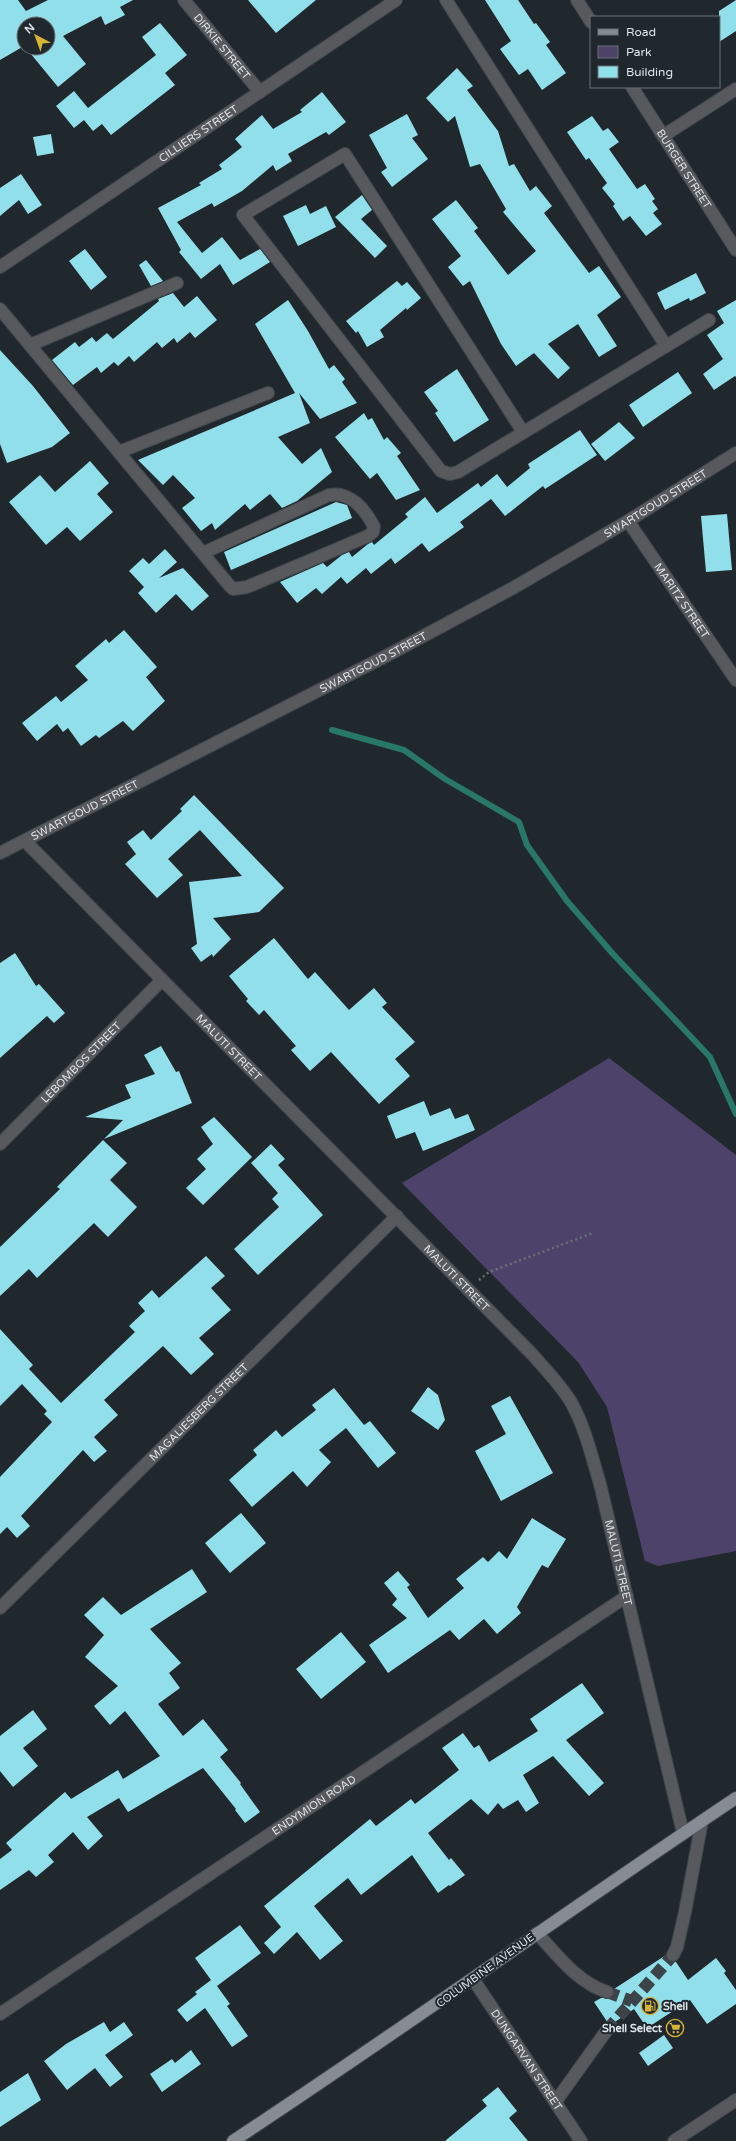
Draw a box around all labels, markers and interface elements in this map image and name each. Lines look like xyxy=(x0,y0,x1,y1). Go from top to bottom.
street label: DIRKIE STREET xyxy=(191,11,253,82)
north arrow xyxy=(16,16,56,56)
legend xyxy=(590,16,720,88)
text: N xyxy=(22,21,37,37)
text: Road xyxy=(626,25,656,39)
text: Park xyxy=(626,45,652,59)
text: Building xyxy=(626,65,673,79)
street label: CILLIERS STREET xyxy=(156,102,241,165)
street label: BURGER STREET xyxy=(654,127,714,211)
street label: SWARTGOUD STREET xyxy=(602,467,710,541)
street label: MARITZ STREET xyxy=(651,561,712,641)
street label: SWARTGOUD STREET xyxy=(318,629,429,696)
street label: SWARTGOUD STREET xyxy=(29,777,141,843)
street label: MALUTI STREET xyxy=(193,1012,264,1084)
street label: LEBOMBOS STREET xyxy=(38,1019,124,1106)
street label: MALUTI STREET xyxy=(421,1242,492,1314)
street label: MAGALIESBERG STREET xyxy=(147,1360,251,1464)
street label: MALUTI STREET xyxy=(602,1518,635,1607)
street label: ENDYMION ROAD xyxy=(269,1773,358,1838)
street label: COLUMBINE AVENUE xyxy=(434,1931,537,2010)
fuel station icon: Shell xyxy=(640,1996,660,2016)
place label: Shell xyxy=(663,2000,688,2013)
street label: DUNGARVAN STREET xyxy=(488,2007,565,2113)
supermarket icon: Shell Select xyxy=(665,2018,685,2038)
place label: Shell Select xyxy=(602,2022,663,2035)

